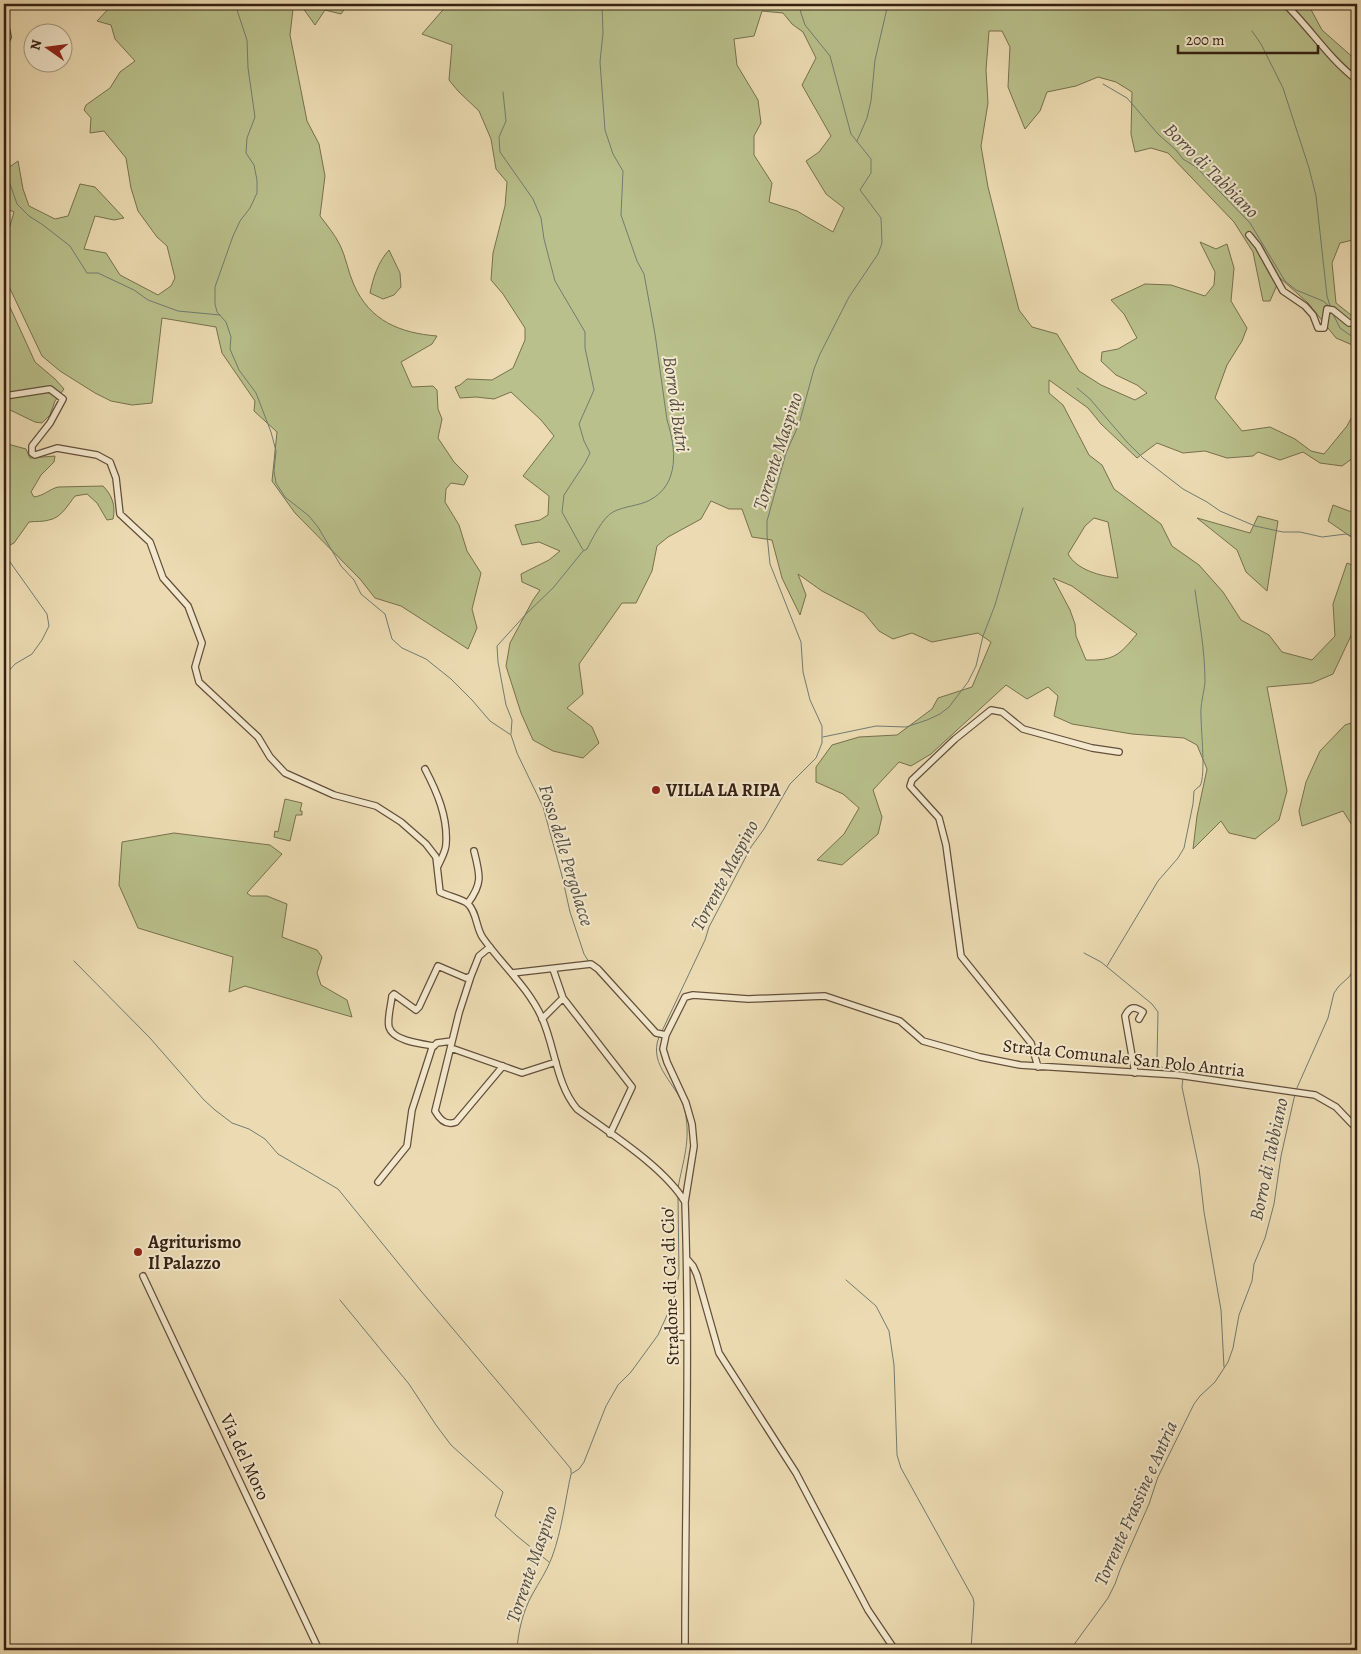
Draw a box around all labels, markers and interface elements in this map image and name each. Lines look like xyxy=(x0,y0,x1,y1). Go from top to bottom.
north arrow xyxy=(22,22,72,72)
scale bar xyxy=(1178,22,1318,54)
text: 200 m xyxy=(1186,30,1225,50)
text: N xyxy=(25,38,46,52)
water label: Borro di Tabbiano xyxy=(1158,117,1265,224)
water label: Borro di Butri xyxy=(656,355,696,454)
water label: Torrente Maspino xyxy=(747,389,809,513)
place label: VILLA LA RIPA xyxy=(665,778,781,802)
water label: Fosso delle Pergolacce xyxy=(532,781,600,929)
marker: VILLA LA RIPA xyxy=(650,784,662,796)
water label: Torrente Maspino xyxy=(685,815,765,936)
street label: Strada Comunale San Polo Antria xyxy=(1002,1033,1247,1083)
water label: Borro di Tabbiano xyxy=(1243,1095,1295,1223)
street label: Stradone di Ca' di Cio' xyxy=(655,1206,685,1366)
place label: Agriturismo Il Palazzo xyxy=(147,1230,241,1275)
marker: Agriturismo Il Palazzo xyxy=(132,1246,144,1258)
street label: Via del Moro xyxy=(214,1409,275,1504)
water label: Torrente Frassine e Antria xyxy=(1088,1417,1184,1590)
water label: Torrente Maspino xyxy=(500,1502,564,1626)

